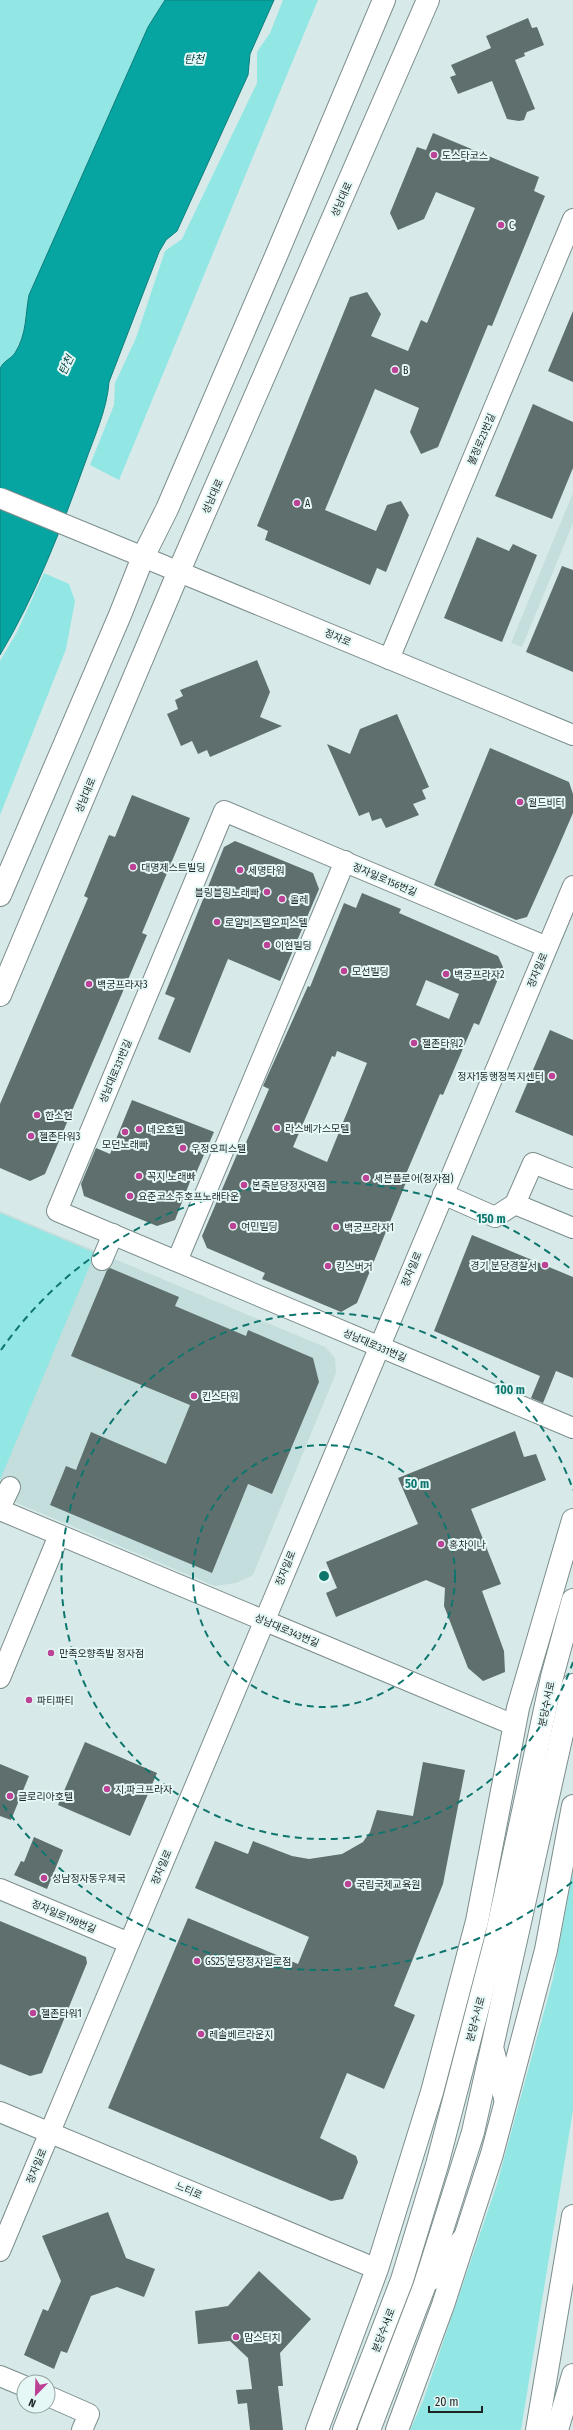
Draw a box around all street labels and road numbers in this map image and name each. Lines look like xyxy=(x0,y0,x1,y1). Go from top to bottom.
street label: 성남대로 xyxy=(329,180,355,219)
street label: 불정로23번길 xyxy=(466,412,498,467)
street label: 성남대로 xyxy=(200,477,226,516)
street label: 정자로 xyxy=(323,627,353,649)
street label: 성남대로 xyxy=(73,776,99,815)
street label: 정자일로156번길 xyxy=(351,861,419,899)
street label: 정자일로 xyxy=(525,951,551,990)
street label: 성남대로331번길 xyxy=(97,1038,135,1105)
street label: 정자일로 xyxy=(399,1250,425,1289)
street label: 성남대로331번길 xyxy=(341,1327,408,1365)
street label: 정자일로 xyxy=(273,1549,298,1588)
street label: 성남대로343번길 xyxy=(253,1612,321,1650)
street label: 분당수서로 xyxy=(536,1680,558,1728)
street label: 정자일로 xyxy=(149,1848,175,1887)
street label: 정자일로198번길 xyxy=(30,1898,98,1936)
street label: 분당수서로 xyxy=(464,1995,488,2043)
street label: 정자일로 xyxy=(24,2147,50,2186)
street label: 느티로 xyxy=(174,2180,204,2202)
street label: 분당수서로 xyxy=(370,2307,398,2354)

